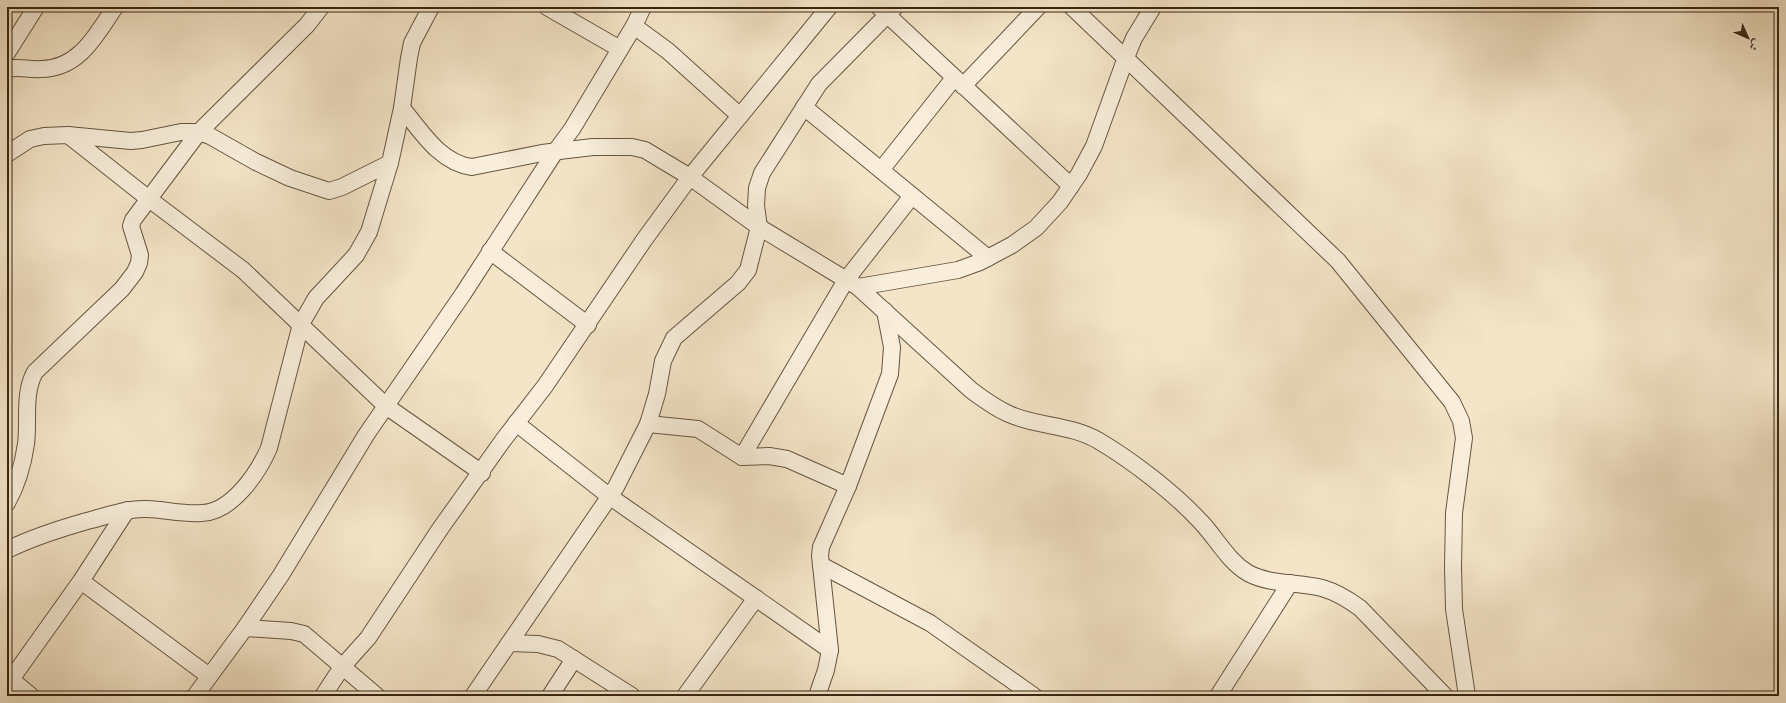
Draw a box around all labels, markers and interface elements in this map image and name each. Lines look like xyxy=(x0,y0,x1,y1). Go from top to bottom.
north arrow xyxy=(1728,18,1768,58)
text: ش xyxy=(1745,35,1763,53)

